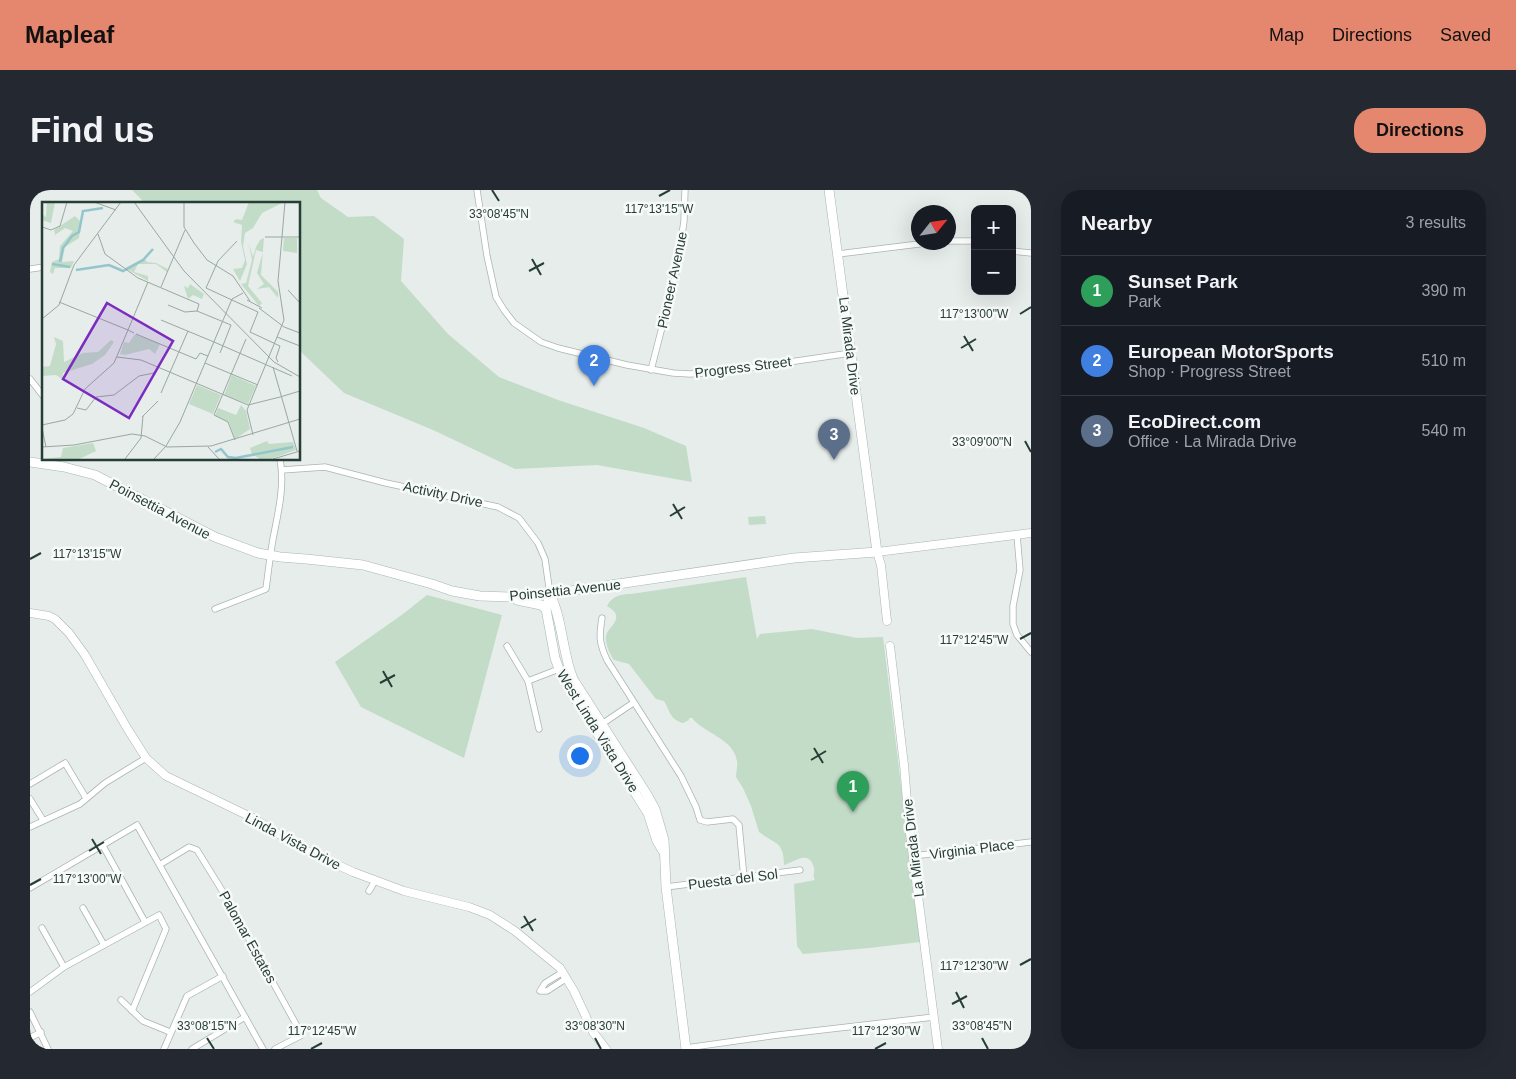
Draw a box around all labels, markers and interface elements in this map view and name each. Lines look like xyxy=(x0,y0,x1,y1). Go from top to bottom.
text: Mapleaf xyxy=(25,21,114,48)
text: Map xyxy=(1269,25,1304,45)
text: Directions xyxy=(1332,25,1412,45)
text: Saved xyxy=(1440,25,1491,45)
button: Directions xyxy=(1354,108,1486,153)
text: Find us xyxy=(30,110,154,149)
inset map xyxy=(42,202,300,460)
text: 117°13'15"W xyxy=(625,202,694,216)
north arrow xyxy=(911,205,956,250)
map controls xyxy=(971,205,1016,295)
button: + xyxy=(971,205,1016,250)
text: 33°08'45"N xyxy=(469,207,529,221)
text: Nearby xyxy=(1081,211,1152,234)
text: 3 results xyxy=(1406,214,1466,231)
street label: Pioneer Avenue xyxy=(654,230,690,330)
button: − xyxy=(971,250,1016,295)
text: Sunset Park xyxy=(1128,271,1238,292)
text: 1 xyxy=(1093,282,1101,299)
text: 390 m xyxy=(1422,282,1466,299)
text: Park xyxy=(1128,293,1161,310)
street label: La Mirada Drive xyxy=(836,296,864,396)
text: 117°13'00"W xyxy=(940,307,1009,321)
text: European MotorSports xyxy=(1128,341,1334,362)
pin: 2 xyxy=(578,345,610,386)
text: 2 xyxy=(1093,352,1101,369)
text: 510 m xyxy=(1422,352,1466,369)
street label: Progress Street xyxy=(694,353,792,381)
text: Shop · Progress Street xyxy=(1128,363,1291,380)
text: EcoDirect.com xyxy=(1128,411,1261,432)
pin: 3 xyxy=(818,419,850,460)
text: 3 xyxy=(1093,422,1101,439)
text: 540 m xyxy=(1422,422,1466,439)
text: Office · La Mirada Drive xyxy=(1128,433,1297,450)
text: 33°09'00"N xyxy=(952,435,1012,449)
street label: Poinsettia Avenue xyxy=(107,476,213,542)
street label: Activity Drive xyxy=(402,478,484,510)
text: 117°13'15"W xyxy=(53,547,122,561)
street label: Poinsettia Avenue xyxy=(509,576,622,604)
text: 117°12'45"W xyxy=(940,633,1009,647)
street label: West Linda Vista Drive xyxy=(554,667,642,795)
your location xyxy=(567,743,593,769)
pin: 1 xyxy=(837,771,869,812)
street label: La Mirada Drive xyxy=(899,798,927,898)
street label: Linda Vista Drive xyxy=(243,809,344,873)
street label: Virginia Place xyxy=(929,836,1016,862)
street label: Puesta del Sol xyxy=(687,866,779,892)
text: 117°13'00"W xyxy=(53,872,122,886)
street label: Palomar Estates xyxy=(216,888,280,986)
text: 117°12'30"W xyxy=(940,959,1009,973)
text: 33°08'15"N xyxy=(177,1019,237,1033)
text: 33°08'30"N xyxy=(565,1019,625,1033)
text: 33°08'45"N xyxy=(952,1019,1012,1033)
text: 117°12'45"W xyxy=(288,1024,357,1038)
text: 117°12'30"W xyxy=(852,1024,921,1038)

